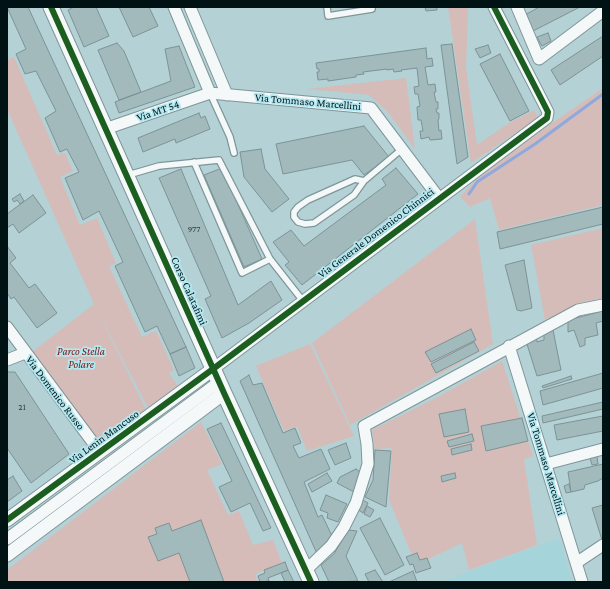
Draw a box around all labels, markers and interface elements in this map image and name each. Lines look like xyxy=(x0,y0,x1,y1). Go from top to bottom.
street label: Via Tommaso Marcellini xyxy=(254,91,362,113)
street label: Via MT 54 xyxy=(135,98,181,124)
street label: Via Generale Domenico Chinnici xyxy=(315,185,437,281)
house number: 977 xyxy=(188,224,200,234)
street label: Corso Calatafimi xyxy=(168,255,210,327)
park label: Parco Stella Polare xyxy=(57,345,105,371)
street label: Via Domenico Russo xyxy=(23,353,87,433)
house number: 21 xyxy=(18,402,26,412)
street label: Via Lenin Mancuso xyxy=(66,407,142,467)
street label: Via Tommaso Marcellini xyxy=(524,411,568,517)

